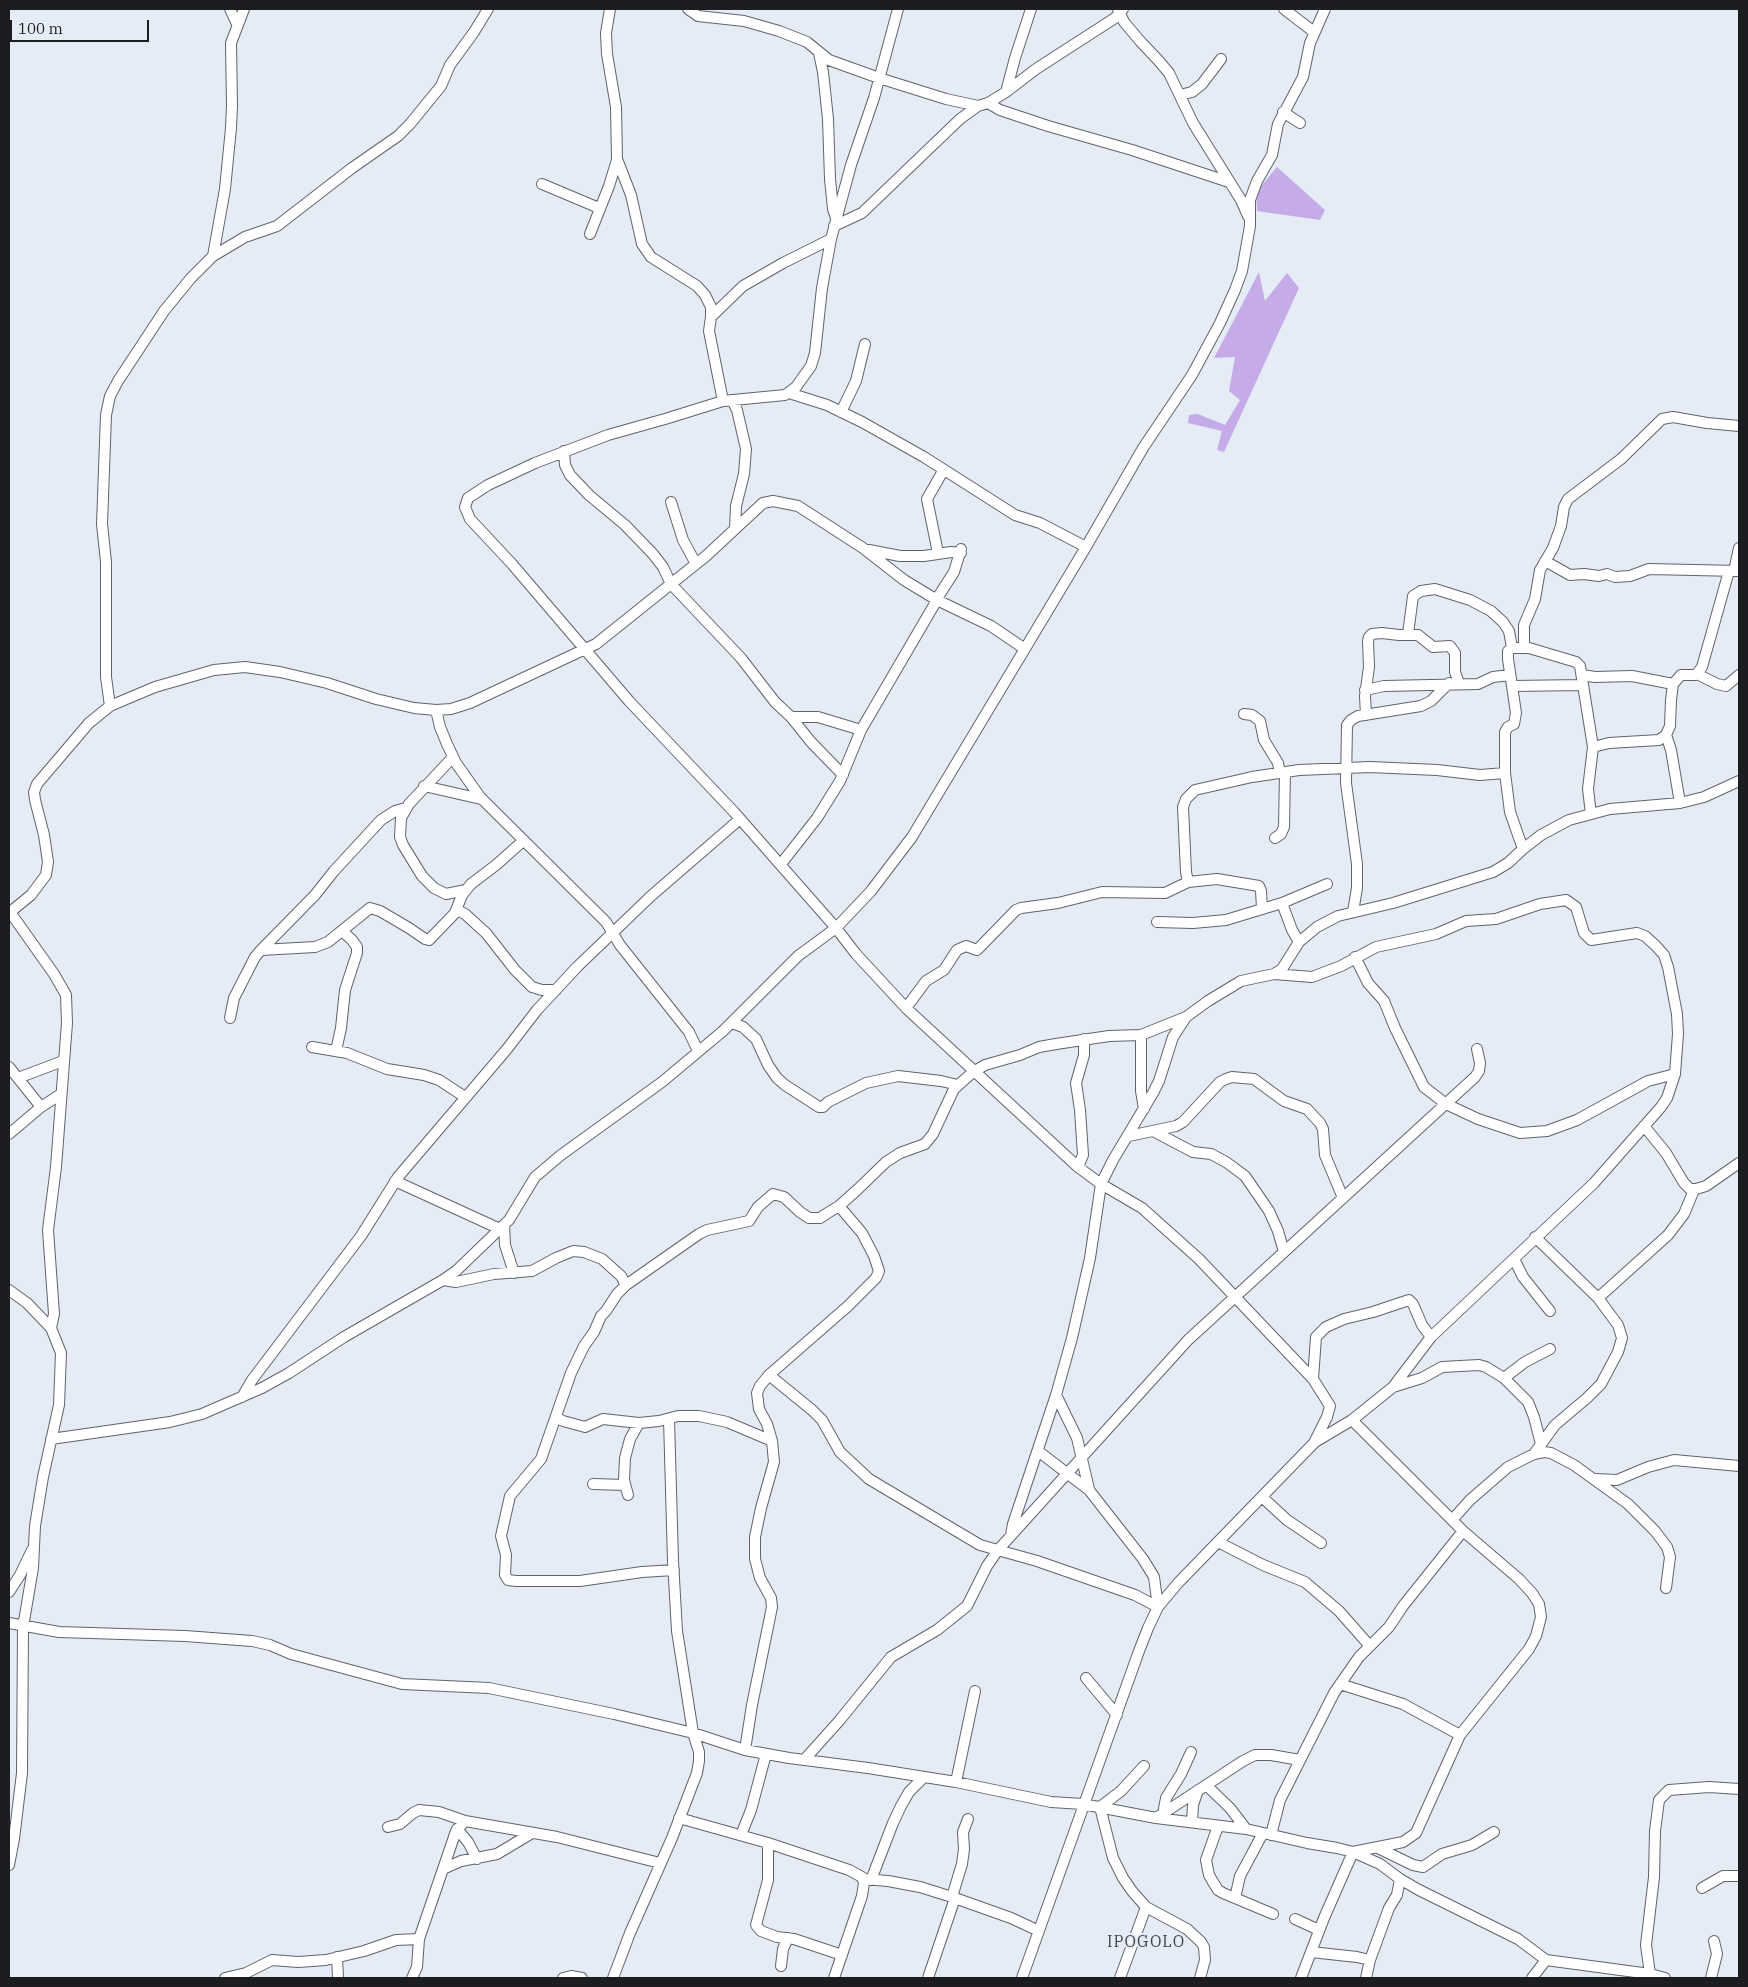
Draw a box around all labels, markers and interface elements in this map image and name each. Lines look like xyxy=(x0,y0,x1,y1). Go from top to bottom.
scale bar xyxy=(12,10,151,42)
text: 100 m xyxy=(18,19,63,38)
district label: IPOGOLO xyxy=(1106,1932,1186,1952)

